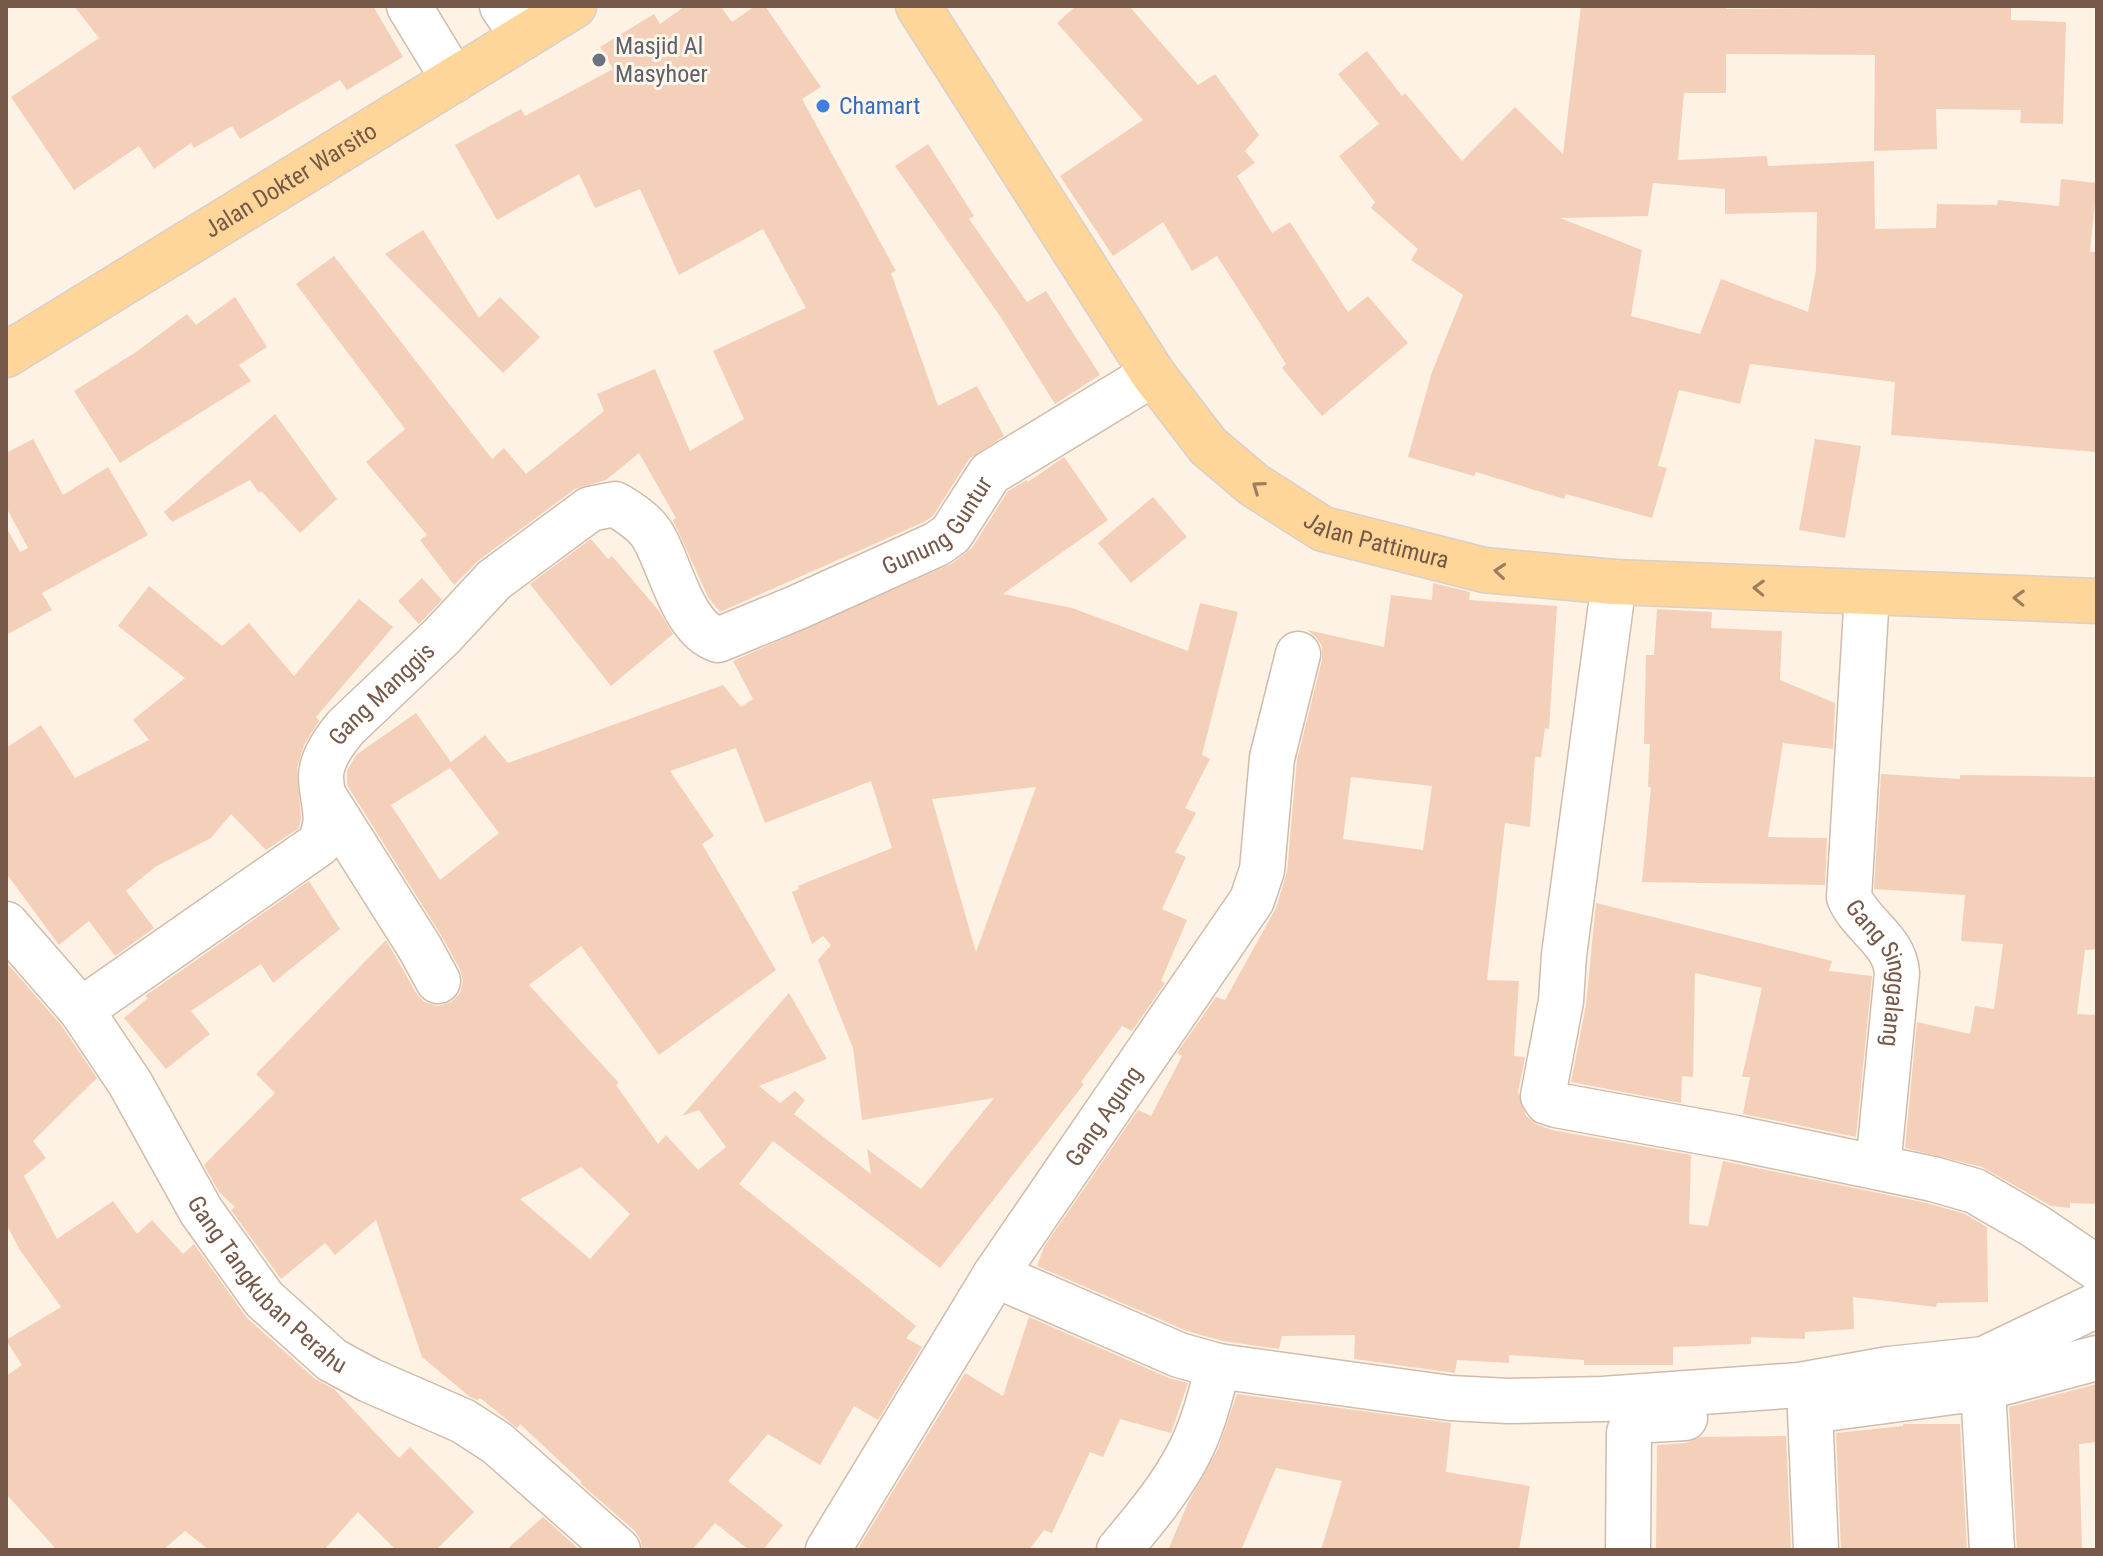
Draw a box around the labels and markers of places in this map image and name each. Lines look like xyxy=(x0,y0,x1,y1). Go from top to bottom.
place label: Masjid Al Masyhoer xyxy=(615,32,708,88)
marker: Masjid Al Masyhoer xyxy=(590,51,608,69)
place label: Chamart xyxy=(839,92,920,120)
marker: Chamart xyxy=(814,97,832,115)

